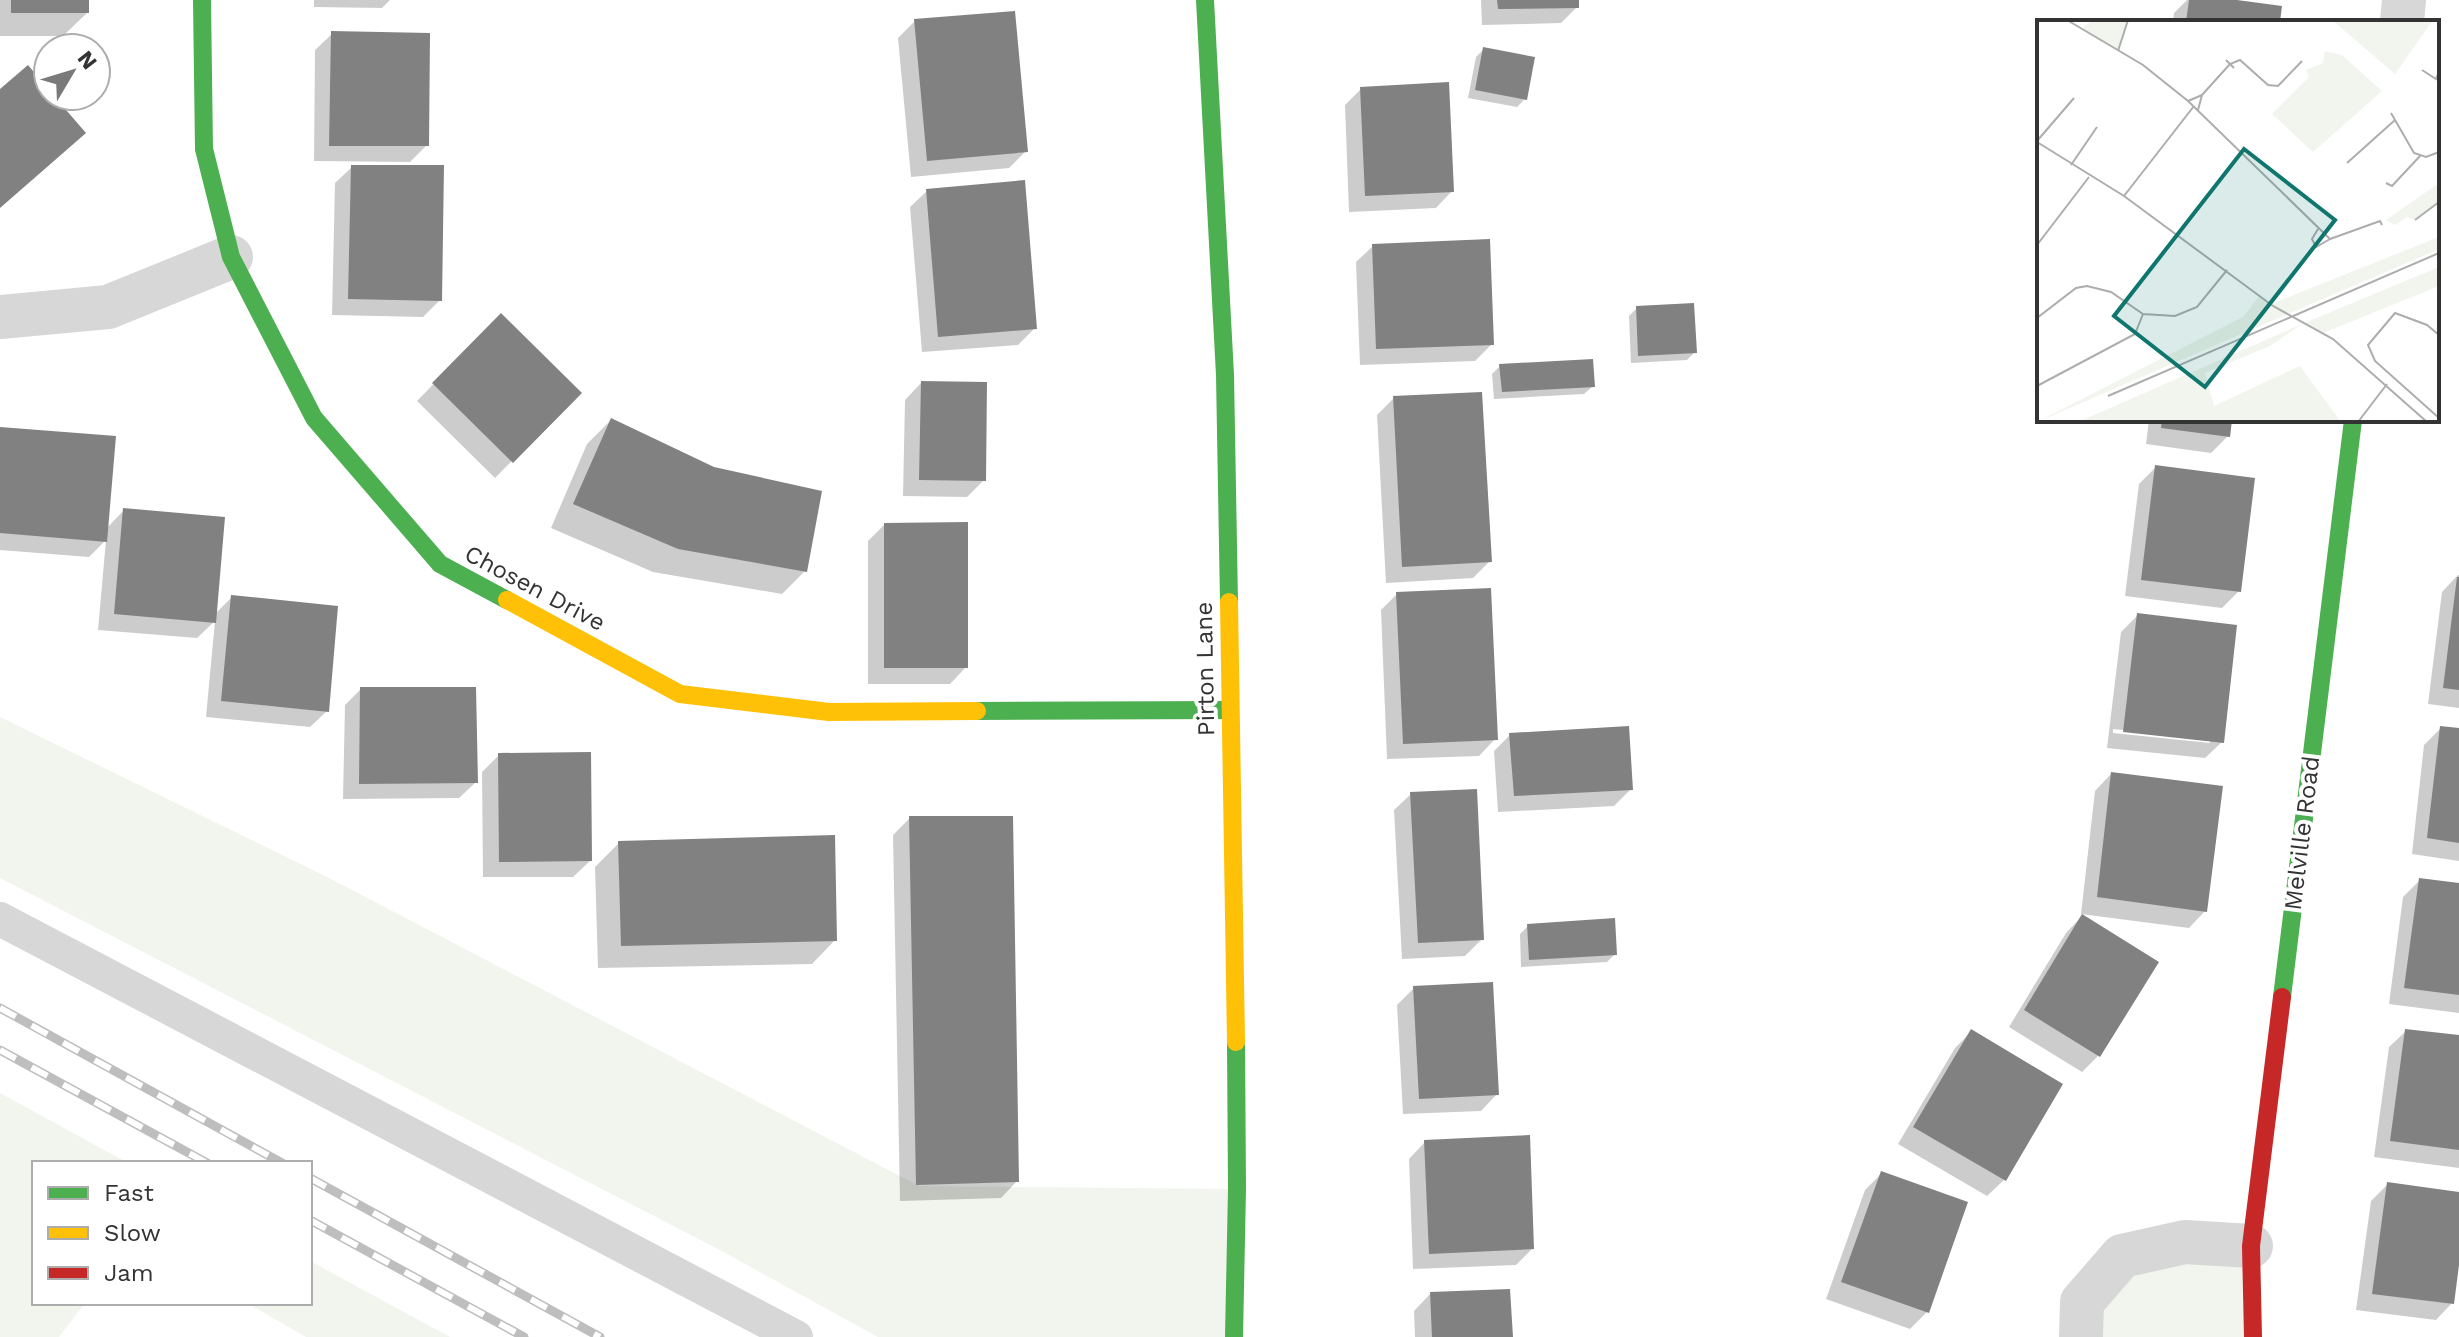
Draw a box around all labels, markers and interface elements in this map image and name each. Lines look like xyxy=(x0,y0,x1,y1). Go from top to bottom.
inset map xyxy=(2037,20,2439,422)
north arrow xyxy=(32,32,112,112)
text: N xyxy=(72,46,102,74)
street label: Chosen Drive xyxy=(460,539,610,637)
street label: Pirton Lane xyxy=(1190,602,1220,736)
street label: Melville Road xyxy=(2279,754,2325,912)
legend xyxy=(32,1161,312,1305)
text: Fast xyxy=(104,1179,154,1207)
text: Slow xyxy=(104,1219,161,1247)
text: Jam xyxy=(104,1259,154,1287)

